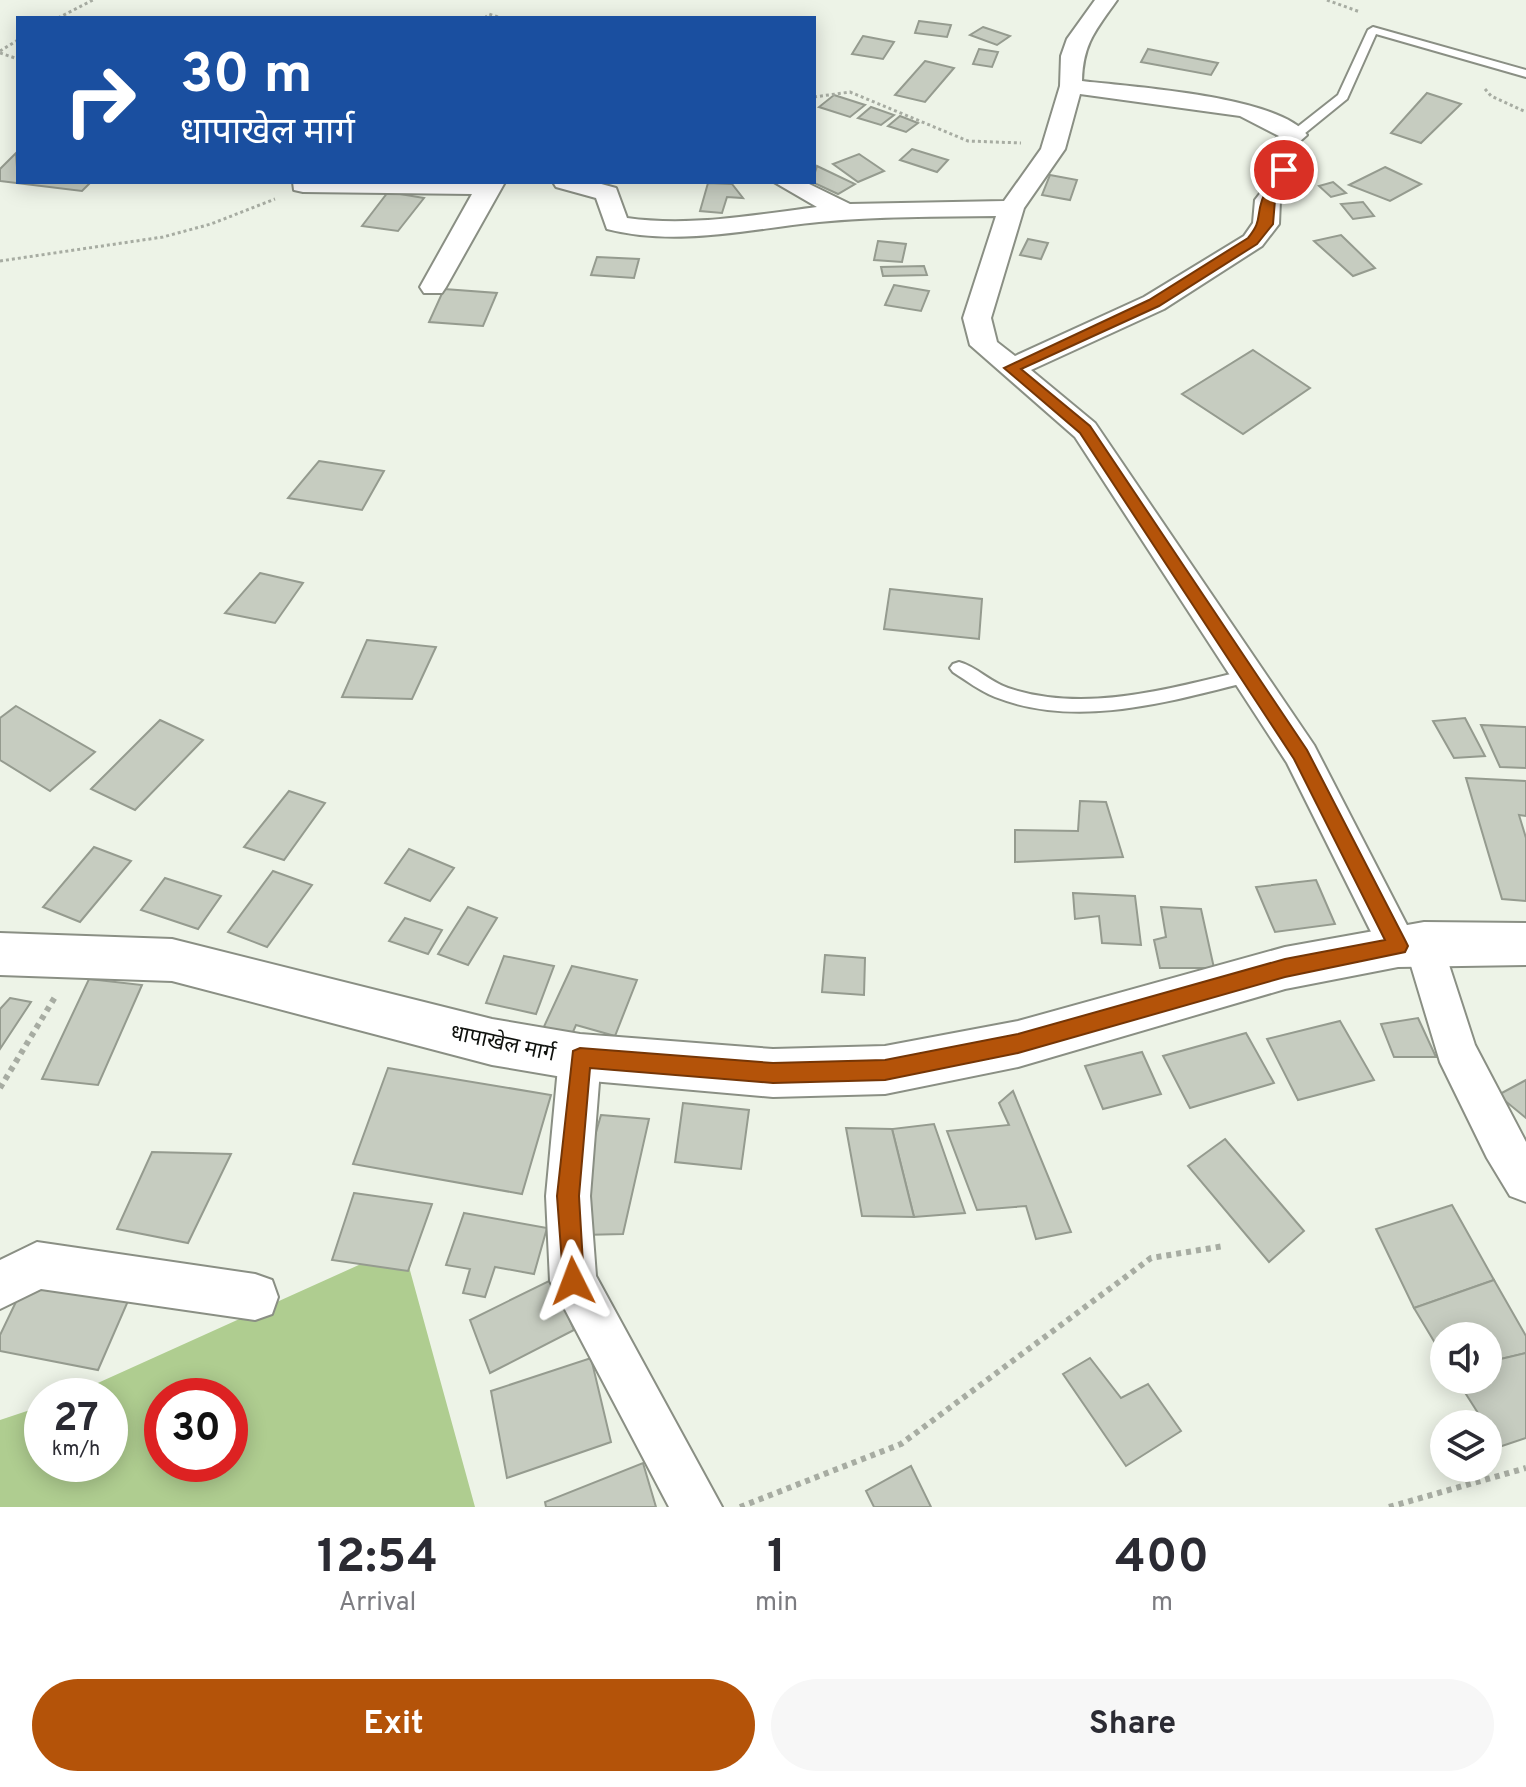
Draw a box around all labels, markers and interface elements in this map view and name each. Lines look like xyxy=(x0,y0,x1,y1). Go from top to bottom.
text: 30 m xyxy=(180,42,313,112)
icon: right xyxy=(48,48,152,152)
text: धापाखेल मार्ग xyxy=(180,111,355,157)
pin xyxy=(1250,136,1318,204)
icon: arrive xyxy=(1262,148,1306,192)
street label: धापाखेल मार्ग xyxy=(447,1018,559,1069)
position arrow xyxy=(531,1239,615,1323)
map controls xyxy=(1430,1322,1502,1482)
button: sound xyxy=(1430,1322,1502,1394)
speed limit sign: 30 xyxy=(144,1378,248,1482)
text: 27 xyxy=(53,1395,99,1445)
button: layers xyxy=(1430,1410,1502,1482)
text: km/h xyxy=(52,1437,100,1463)
text: 12:54 xyxy=(317,1529,438,1589)
text: 1 xyxy=(767,1529,786,1589)
text: 400 xyxy=(1115,1529,1209,1589)
text: Arrival xyxy=(339,1587,416,1620)
text: min xyxy=(755,1587,798,1620)
text: m xyxy=(1151,1587,1173,1620)
button: Exit xyxy=(32,1679,755,1771)
button: Share xyxy=(771,1679,1494,1771)

